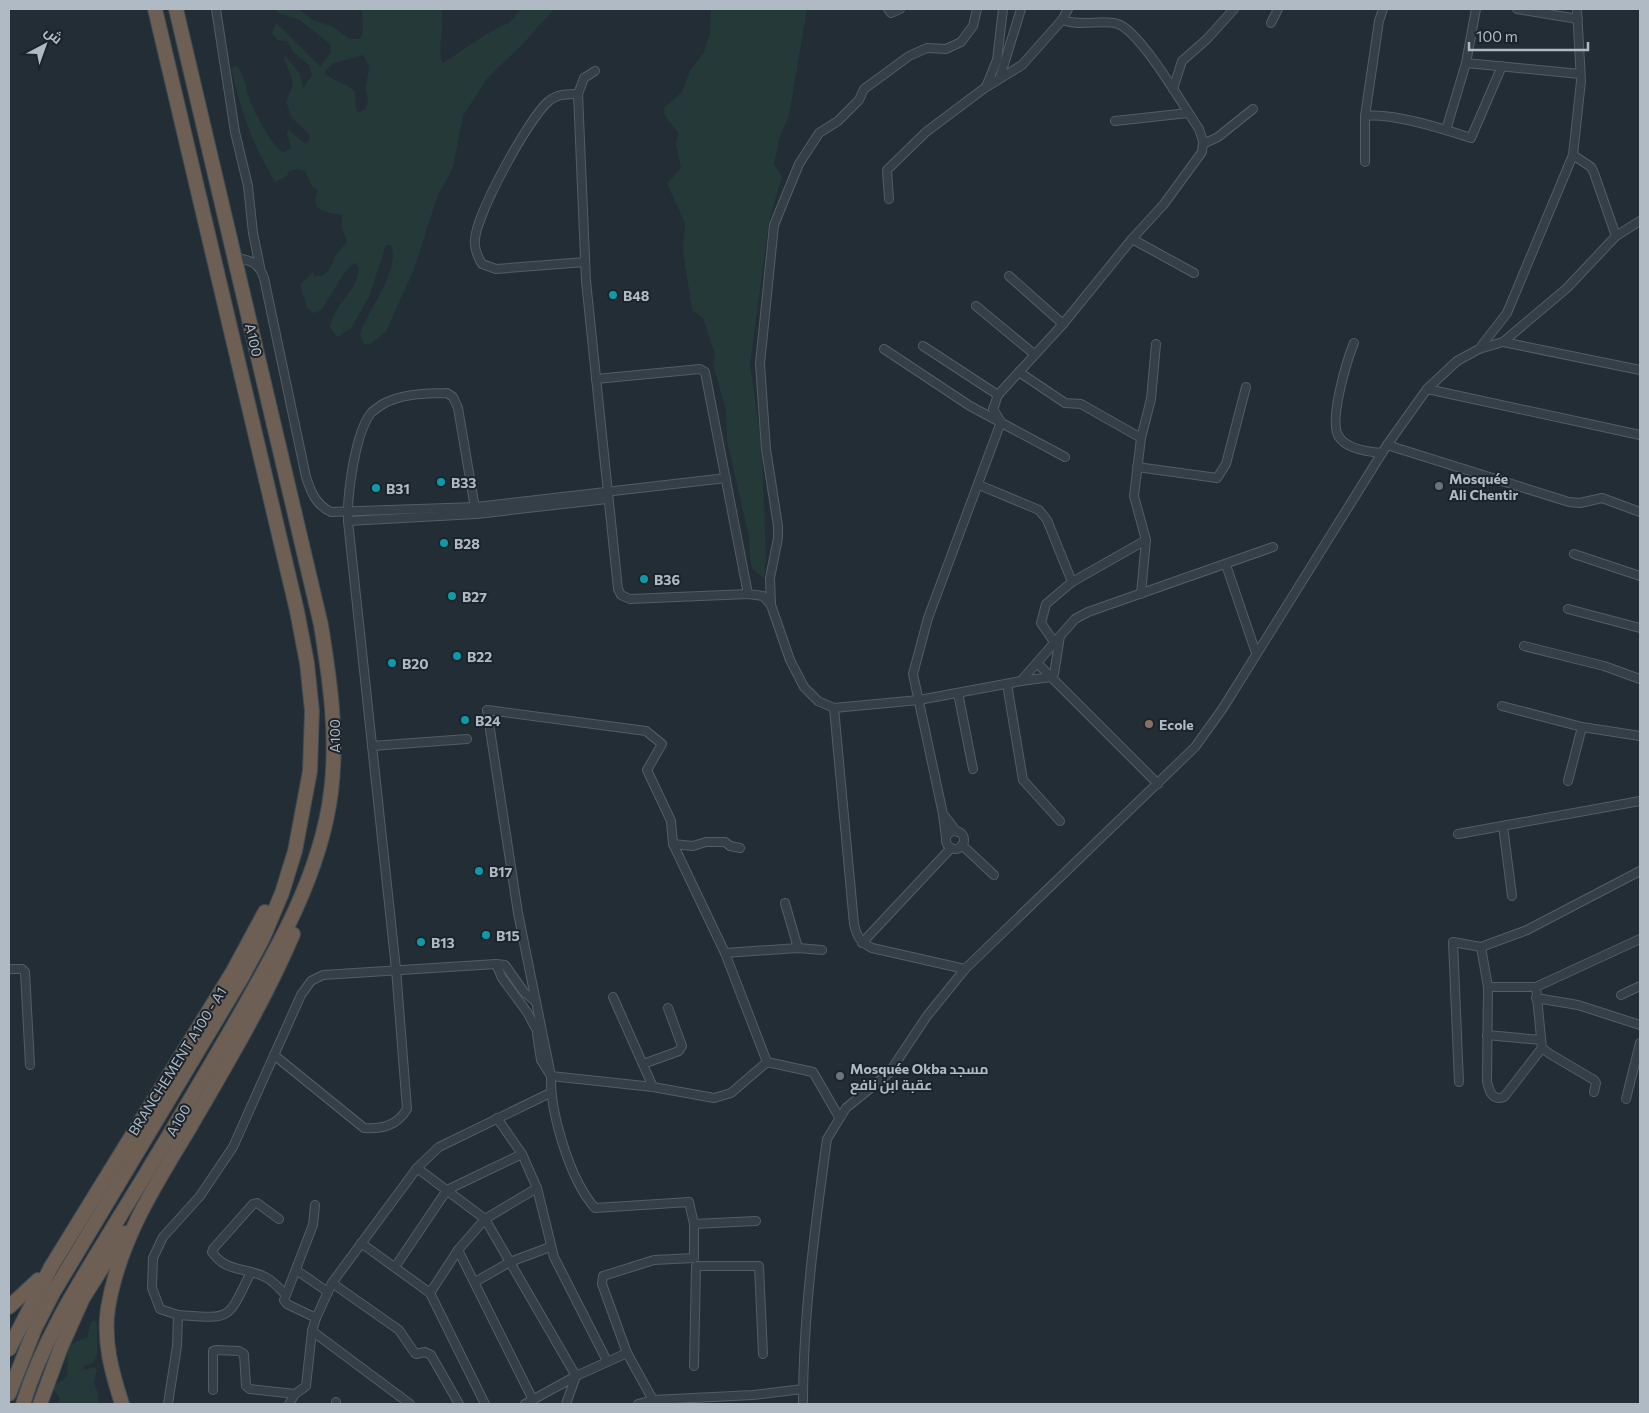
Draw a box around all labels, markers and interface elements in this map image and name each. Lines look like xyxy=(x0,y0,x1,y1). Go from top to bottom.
north arrow xyxy=(20,20,70,70)
scale bar xyxy=(1469,20,1588,52)
text: ش xyxy=(41,23,66,48)
text: 100 m xyxy=(1476,27,1518,45)
place label: B48 xyxy=(623,287,650,304)
marker: B48 xyxy=(607,289,619,301)
street label: A100 xyxy=(242,322,266,358)
place label: Mosquée Ali Chentir xyxy=(1449,470,1518,503)
place label: B33 xyxy=(451,474,477,491)
marker: B33 xyxy=(435,476,447,488)
place label: B31 xyxy=(386,480,410,497)
marker: Mosquée Ali Chentir xyxy=(1433,480,1445,492)
marker: B31 xyxy=(370,482,382,494)
place label: B28 xyxy=(454,535,480,552)
marker: B28 xyxy=(438,537,450,549)
place label: B36 xyxy=(654,571,680,588)
marker: B36 xyxy=(638,573,650,585)
place label: B27 xyxy=(462,588,487,605)
marker: B27 xyxy=(446,590,458,602)
place label: B22 xyxy=(467,648,492,665)
marker: B22 xyxy=(451,650,463,662)
place label: B20 xyxy=(402,655,428,672)
marker: B20 xyxy=(386,657,398,669)
place label: B24 xyxy=(475,712,501,729)
marker: B24 xyxy=(459,714,471,726)
place label: Ecole xyxy=(1159,716,1194,733)
marker: Ecole xyxy=(1143,718,1155,730)
street label: A100 xyxy=(326,719,343,753)
place label: B17 xyxy=(489,863,513,880)
marker: B17 xyxy=(473,865,485,877)
place label: B15 xyxy=(496,927,520,944)
marker: B15 xyxy=(480,929,492,941)
place label: B13 xyxy=(431,934,455,951)
marker: B13 xyxy=(415,936,427,948)
street label: BRANCHEMENT A100 - A1 xyxy=(124,984,230,1138)
place label: Mosquée Okba مسجد عقبة ابن نافع xyxy=(850,1060,989,1095)
marker: Mosquée Okba مسجد عقبة ابن نافع xyxy=(834,1070,846,1082)
street label: A100 xyxy=(162,1101,194,1139)

